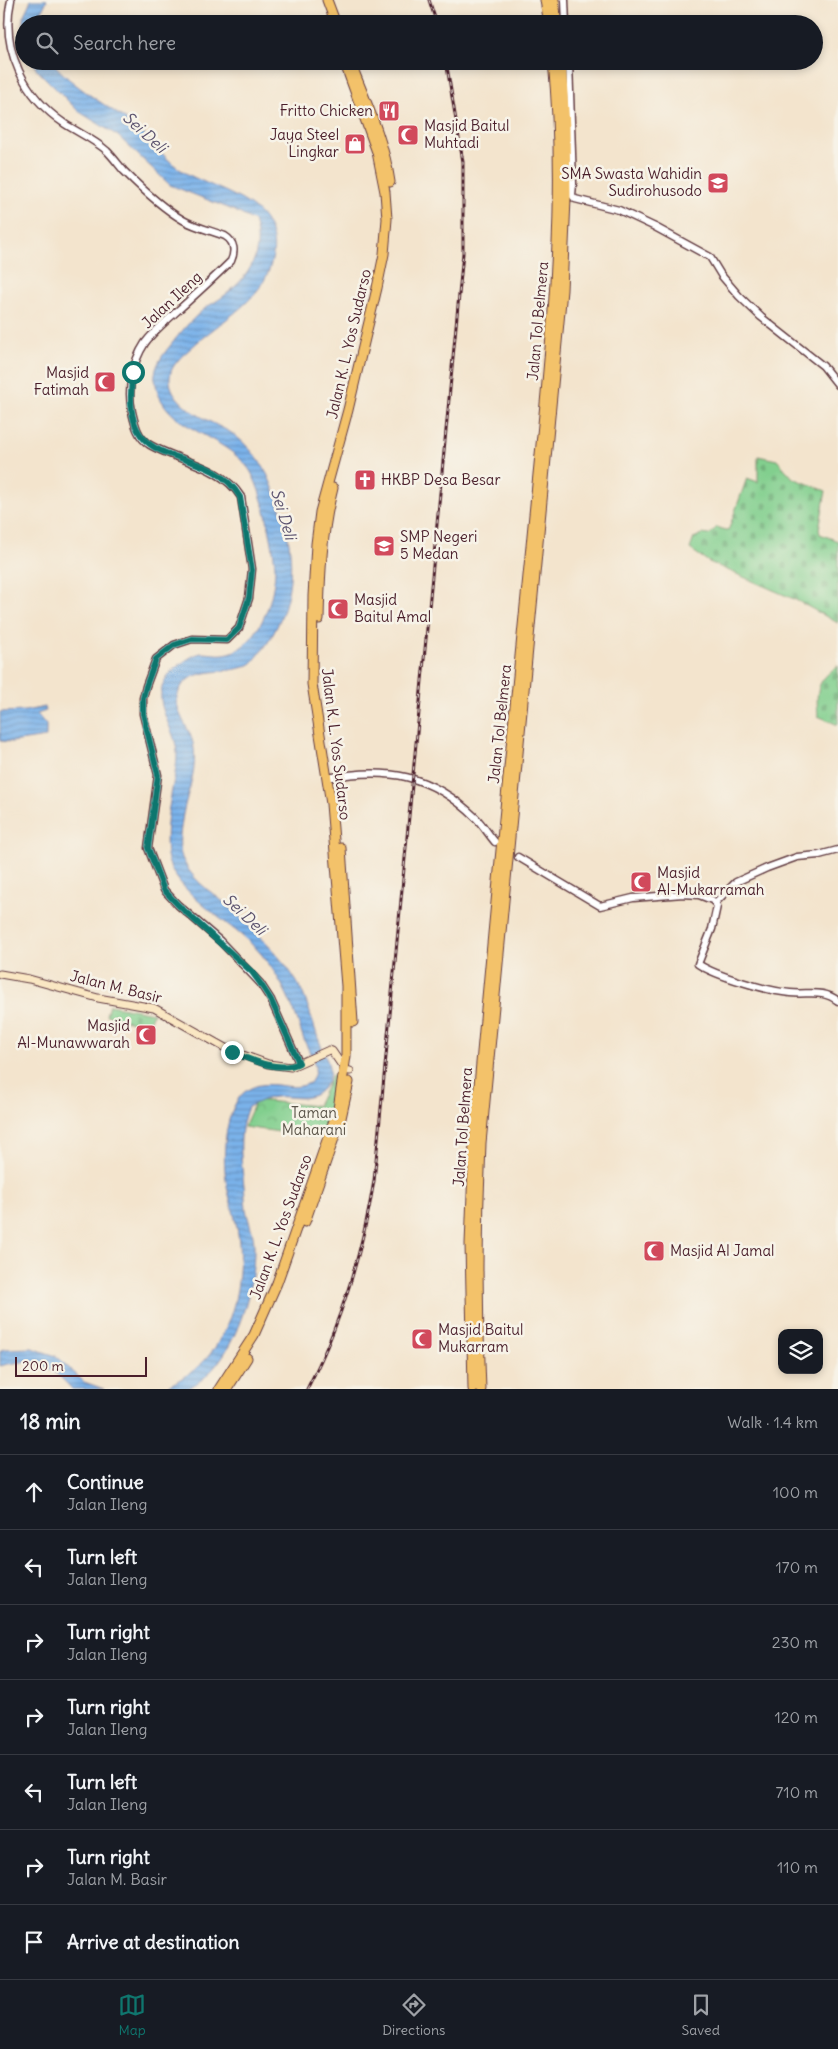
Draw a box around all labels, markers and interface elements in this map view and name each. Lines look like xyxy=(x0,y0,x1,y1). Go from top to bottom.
search box xyxy=(15,15,823,70)
icon: search xyxy=(33,29,61,57)
text: Search here xyxy=(73,31,176,55)
restaurant icon: Fritto Chicken xyxy=(377,99,401,123)
place label: Fritto Chicken xyxy=(280,101,373,120)
water label: Sei Deli xyxy=(119,107,173,158)
place label: Masjid Baitul Muhtadi xyxy=(424,116,509,152)
mosque icon: Masjid Baitul Muhtadi xyxy=(396,123,420,147)
place label: Jaya Steel Lingkar xyxy=(270,125,339,161)
shop icon: Jaya Steel Lingkar xyxy=(343,132,367,156)
place label: SMA Swasta Wahidin Sudirohusodo xyxy=(561,164,702,200)
school or university icon: SMA Swasta Wahidin Sudirohusodo xyxy=(706,171,730,195)
street label: Jalan Tol Belmera xyxy=(523,260,552,381)
street label: Jalan Ileng xyxy=(138,267,206,332)
street label: Jalan K. L. Yos Sudarso xyxy=(322,267,375,421)
route start xyxy=(122,361,145,384)
place label: Masjid Fatimah xyxy=(34,363,89,399)
mosque icon: Masjid Fatimah xyxy=(93,370,117,394)
church icon: HKBP Desa Besar xyxy=(353,468,377,492)
place label: HKBP Desa Besar xyxy=(381,470,501,489)
water label: Sei Deli xyxy=(267,486,302,544)
place label: SMP Negeri 5 Medan xyxy=(400,527,477,563)
school or university icon: SMP Negeri 5 Medan xyxy=(372,534,396,558)
place label: Masjid Baitul Amal xyxy=(354,590,431,626)
mosque icon: Masjid Baitul Amal xyxy=(326,597,350,621)
street label: Jalan Tol Belmera xyxy=(484,663,515,784)
street label: Jalan K. L. Yos Sudarso xyxy=(318,667,355,821)
place label: Masjid Al-Mukarramah xyxy=(657,863,765,899)
mosque icon: Masjid Al-Mukarramah xyxy=(629,870,653,894)
water label: Sei Deli xyxy=(219,889,273,941)
street label: Jalan M. Basir xyxy=(68,966,164,1007)
place label: Masjid Al-Munawwarah xyxy=(17,1016,130,1052)
mosque icon: Masjid Al-Munawwarah xyxy=(134,1023,158,1047)
route end xyxy=(221,1041,244,1064)
street label: Jalan Tol Belmera xyxy=(449,1066,476,1187)
park label: Taman Maharani xyxy=(282,1103,346,1139)
street label: Jalan K. L. Yos Sudarso xyxy=(245,1152,316,1302)
mosque icon: Masjid Al Jamal xyxy=(642,1239,666,1263)
place label: Masjid Al Jamal xyxy=(670,1241,774,1260)
place label: Masjid Baitul Mukarram xyxy=(438,1320,523,1356)
mosque icon: Masjid Baitul Mukarram xyxy=(410,1327,434,1351)
map controls xyxy=(778,1329,823,1374)
button: layers xyxy=(778,1329,823,1374)
scale bar xyxy=(15,1354,148,1377)
text: 200 m xyxy=(22,1357,64,1375)
text: 18 min xyxy=(20,1408,81,1435)
text: Walk · 1.4 km xyxy=(727,1412,818,1432)
text: Continue xyxy=(67,1470,144,1494)
icon: ahead xyxy=(20,1478,48,1506)
text: 100 m xyxy=(773,1482,818,1502)
text: Jalan Ileng xyxy=(67,1494,147,1514)
text: Turn left xyxy=(67,1545,137,1569)
icon: left xyxy=(20,1553,48,1581)
text: 170 m xyxy=(775,1557,818,1577)
text: Jalan Ileng xyxy=(67,1569,147,1589)
text: Turn right xyxy=(67,1620,150,1644)
icon: right xyxy=(20,1628,48,1656)
text: 230 m xyxy=(772,1632,818,1652)
text: Jalan Ileng xyxy=(67,1644,147,1664)
text: Turn right xyxy=(67,1695,150,1719)
icon: right xyxy=(20,1703,48,1731)
text: 120 m xyxy=(775,1707,818,1727)
text: Jalan Ileng xyxy=(67,1719,147,1739)
text: Turn left xyxy=(67,1770,137,1794)
icon: left xyxy=(20,1778,48,1806)
text: 710 m xyxy=(775,1782,818,1802)
text: Jalan Ileng xyxy=(67,1794,147,1814)
text: Turn right xyxy=(67,1845,150,1869)
icon: right xyxy=(20,1853,48,1881)
text: 110 m xyxy=(777,1857,818,1877)
text: Jalan M. Basir xyxy=(67,1869,167,1889)
icon: arrive xyxy=(20,1928,48,1956)
text: Arrive at destination xyxy=(67,1930,240,1954)
tab: Map xyxy=(118,1991,146,2039)
tab: Directions xyxy=(382,1991,445,2039)
tab: Saved xyxy=(682,1991,720,2039)

